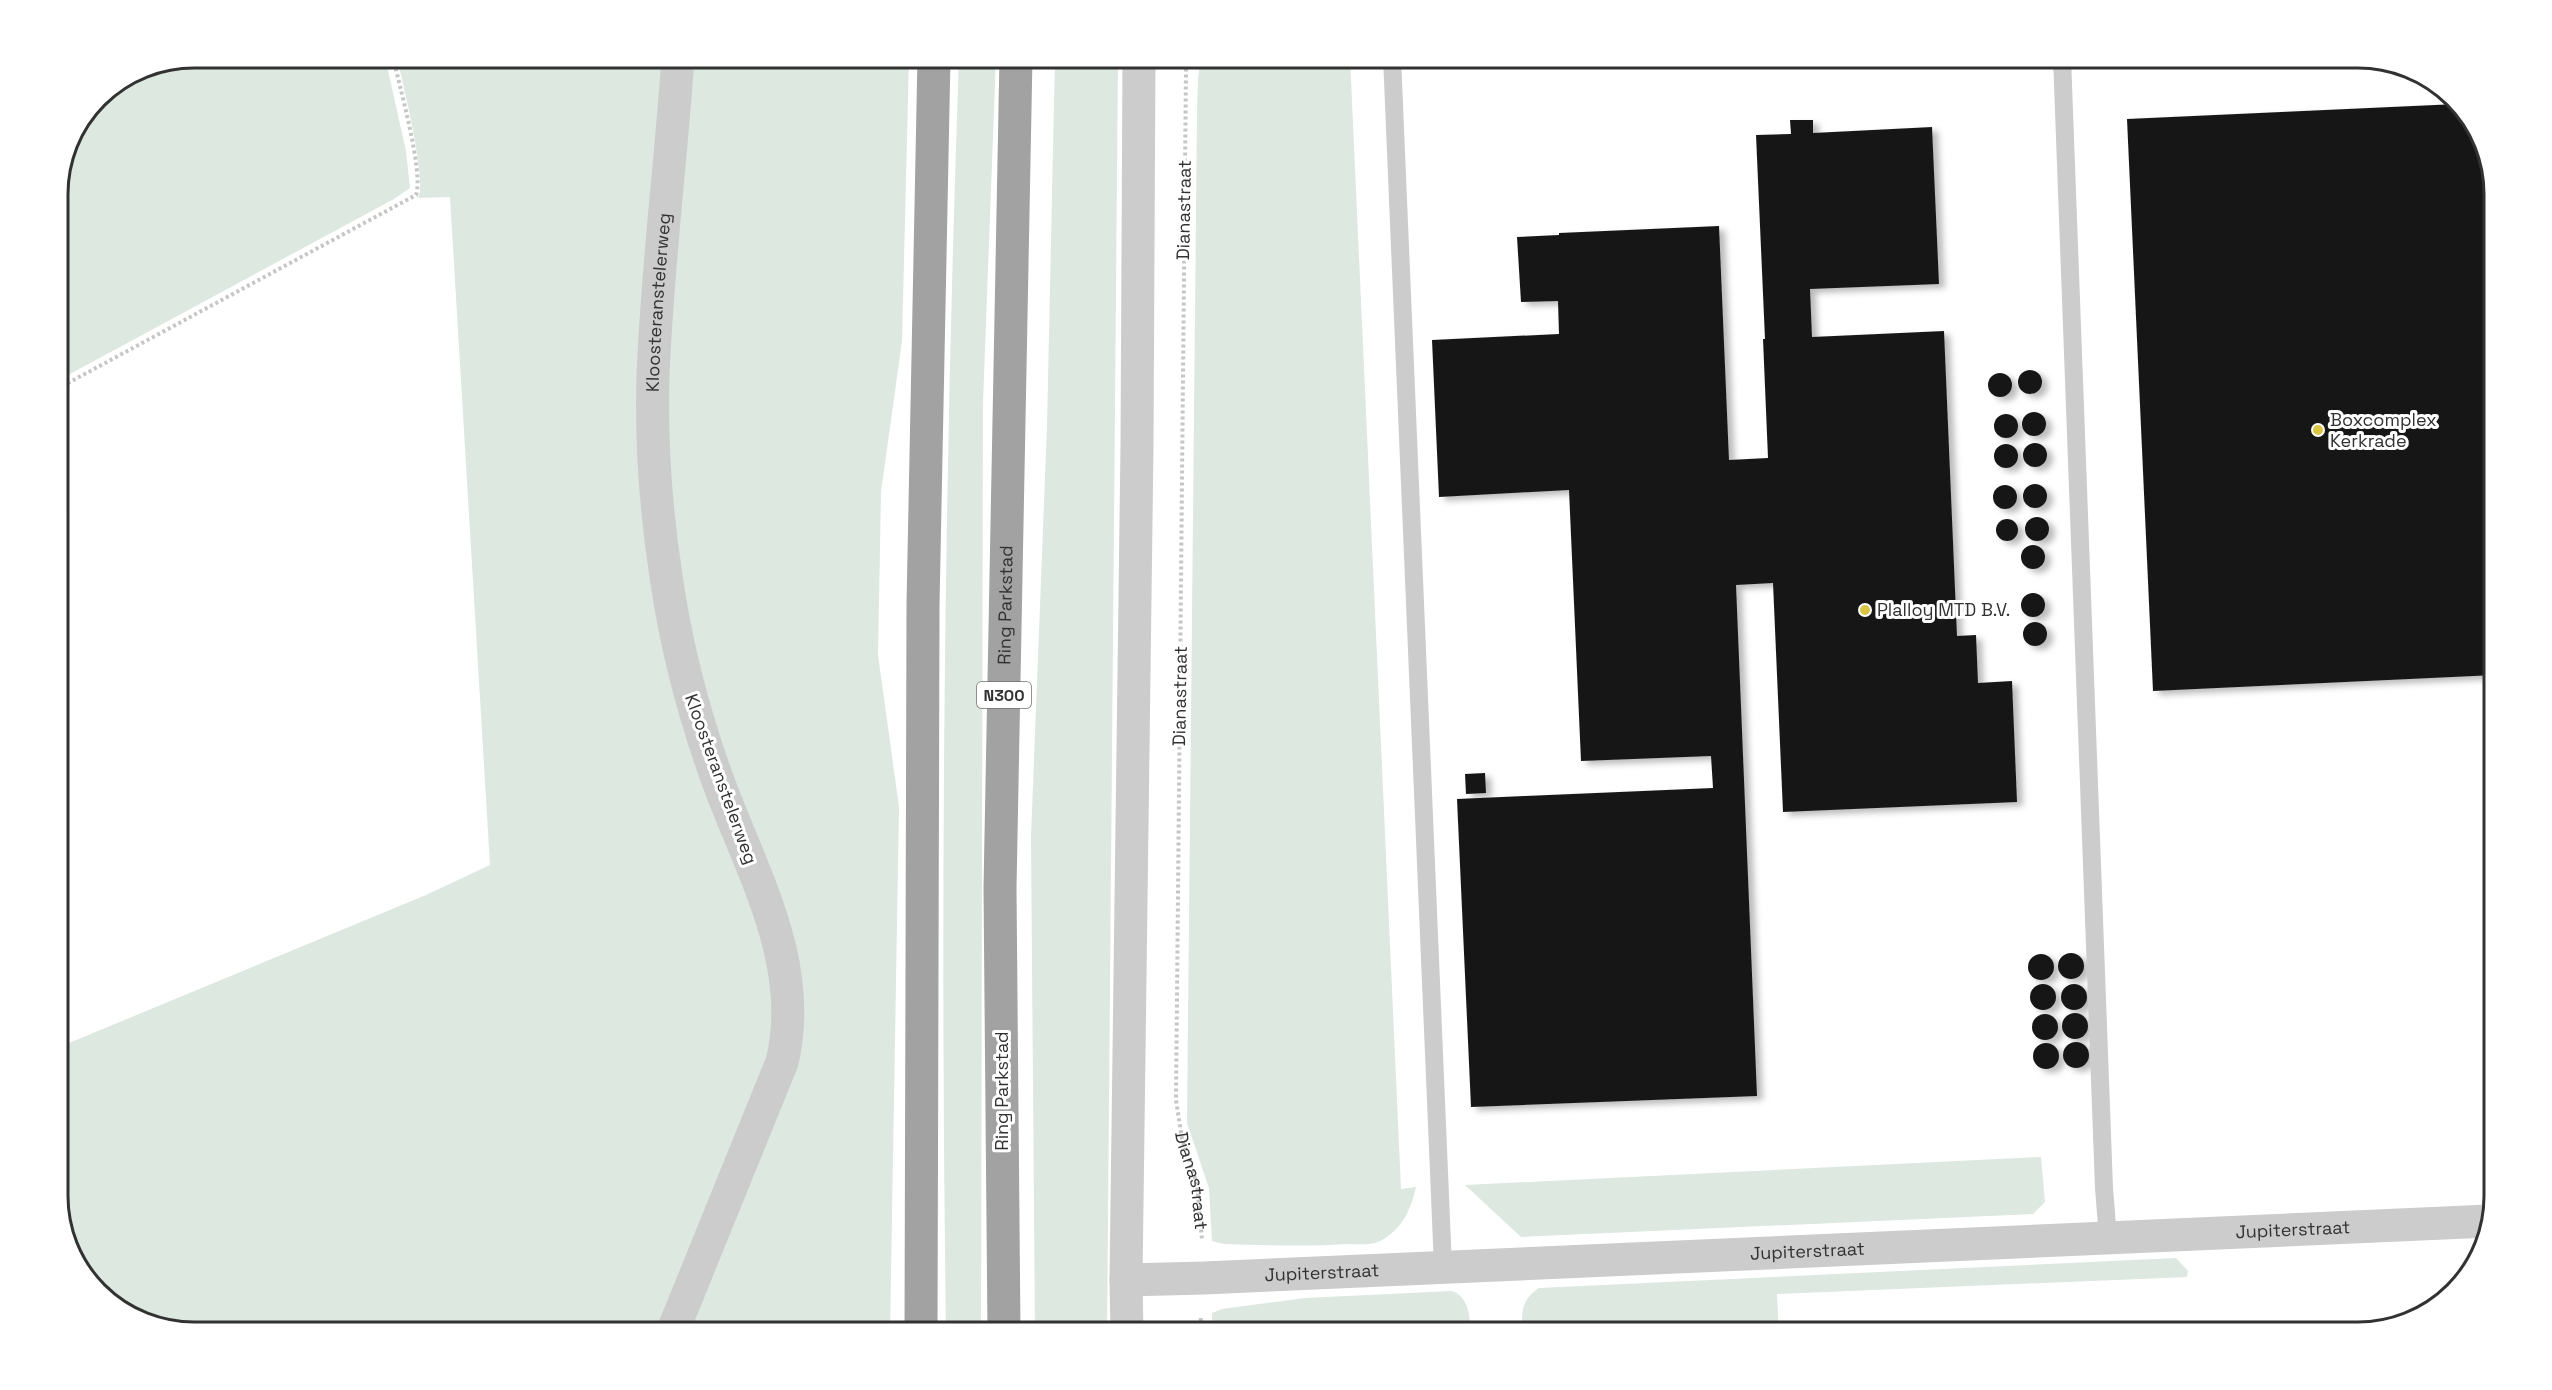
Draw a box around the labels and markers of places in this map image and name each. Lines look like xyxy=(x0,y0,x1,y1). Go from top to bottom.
place label: Boxcomplex Kerkrade xyxy=(2330,408,2437,452)
marker: Boxcomplex Kerkrade xyxy=(2311,423,2325,437)
place label: Plalloy MTD B.V. xyxy=(1877,598,2010,621)
marker: Plalloy MTD B.V. xyxy=(1858,603,1872,617)

